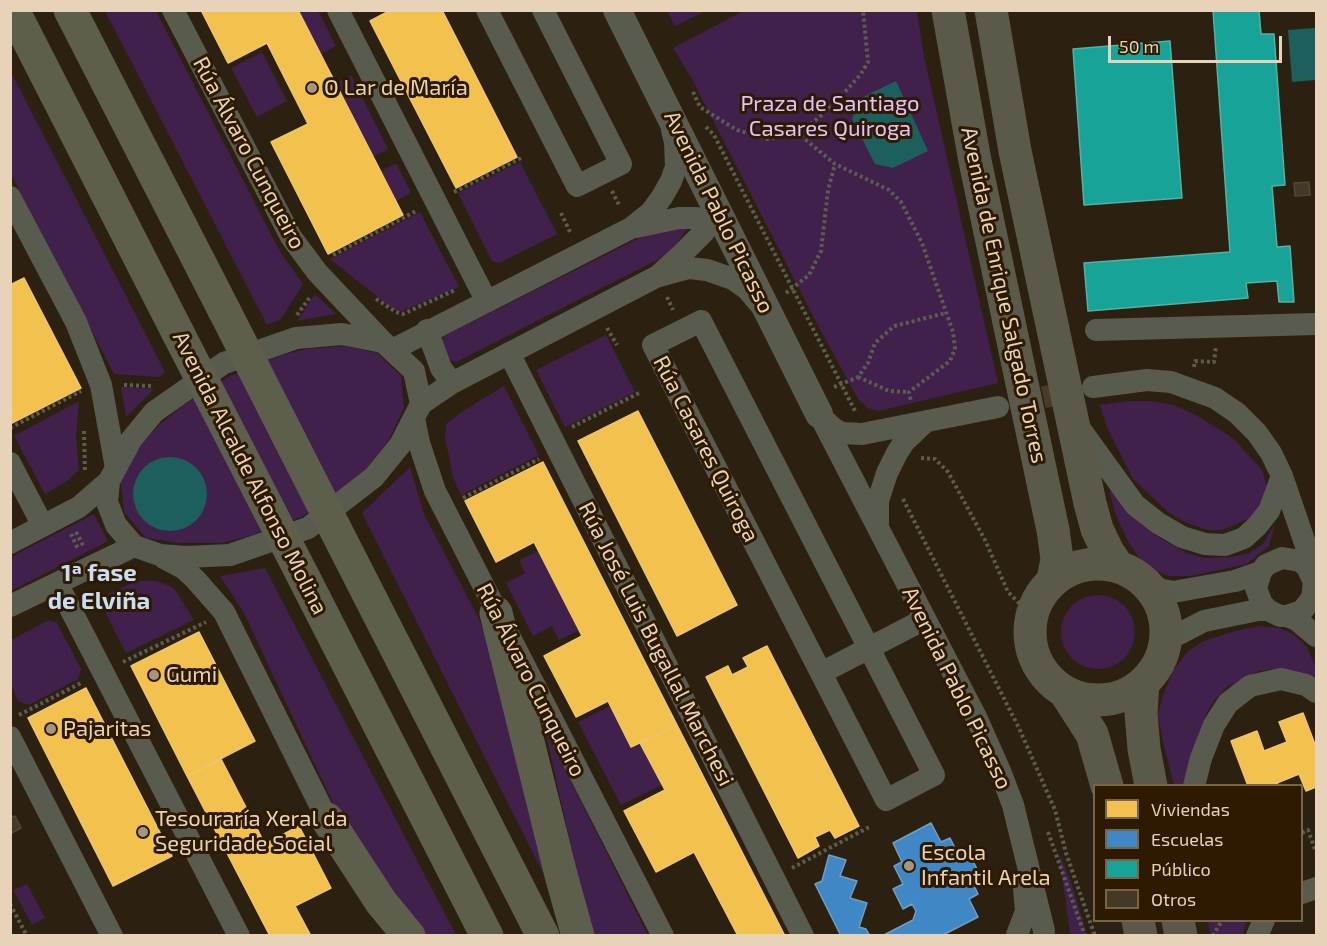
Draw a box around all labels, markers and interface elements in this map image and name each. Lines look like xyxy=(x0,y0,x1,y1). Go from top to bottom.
scale bar xyxy=(1111,24,1285,62)
text: 50 m xyxy=(1119,35,1159,57)
street label: Rúa Álvaro Cunqueiro xyxy=(187,52,311,254)
place label: O Lar de María xyxy=(324,75,468,101)
marker: O Lar de María xyxy=(305,81,319,95)
park label: Praza de Santiago Casares Quiroga xyxy=(740,91,920,142)
street label: Avenida Pablo Picasso xyxy=(658,106,780,318)
street label: Avenida de Enrique Salgado Torres xyxy=(955,124,1053,466)
street label: Avenida Alcalde Alfonso Molina xyxy=(167,327,333,619)
street label: Rúa Casares Quiroga xyxy=(648,351,764,547)
street label: Rúa José Luis Bugallal Marchesi xyxy=(573,498,739,790)
district label: 1ª fase de Elviña xyxy=(48,559,150,615)
street label: Rúa Álvaro Cunqueiro xyxy=(471,579,591,781)
street label: Avenida Pablo Picasso xyxy=(896,582,1018,794)
place label: Gumi xyxy=(166,662,217,688)
marker: Gumi xyxy=(147,668,161,682)
place label: Pajaritas xyxy=(63,716,151,742)
marker: Pajaritas xyxy=(44,722,58,736)
legend xyxy=(1093,784,1303,922)
text: Viviendas xyxy=(1151,798,1230,820)
place label: Tesouraría Xeral da Seguridade Social xyxy=(155,806,348,858)
marker: Tesouraría Xeral da Seguridade Social xyxy=(136,825,150,839)
text: Escuelas xyxy=(1151,828,1223,850)
place label: Escola Infantil Arela xyxy=(921,840,1051,891)
text: Público xyxy=(1151,858,1211,880)
marker: Escola Infantil Arela xyxy=(902,859,916,873)
text: Otros xyxy=(1151,888,1196,910)

